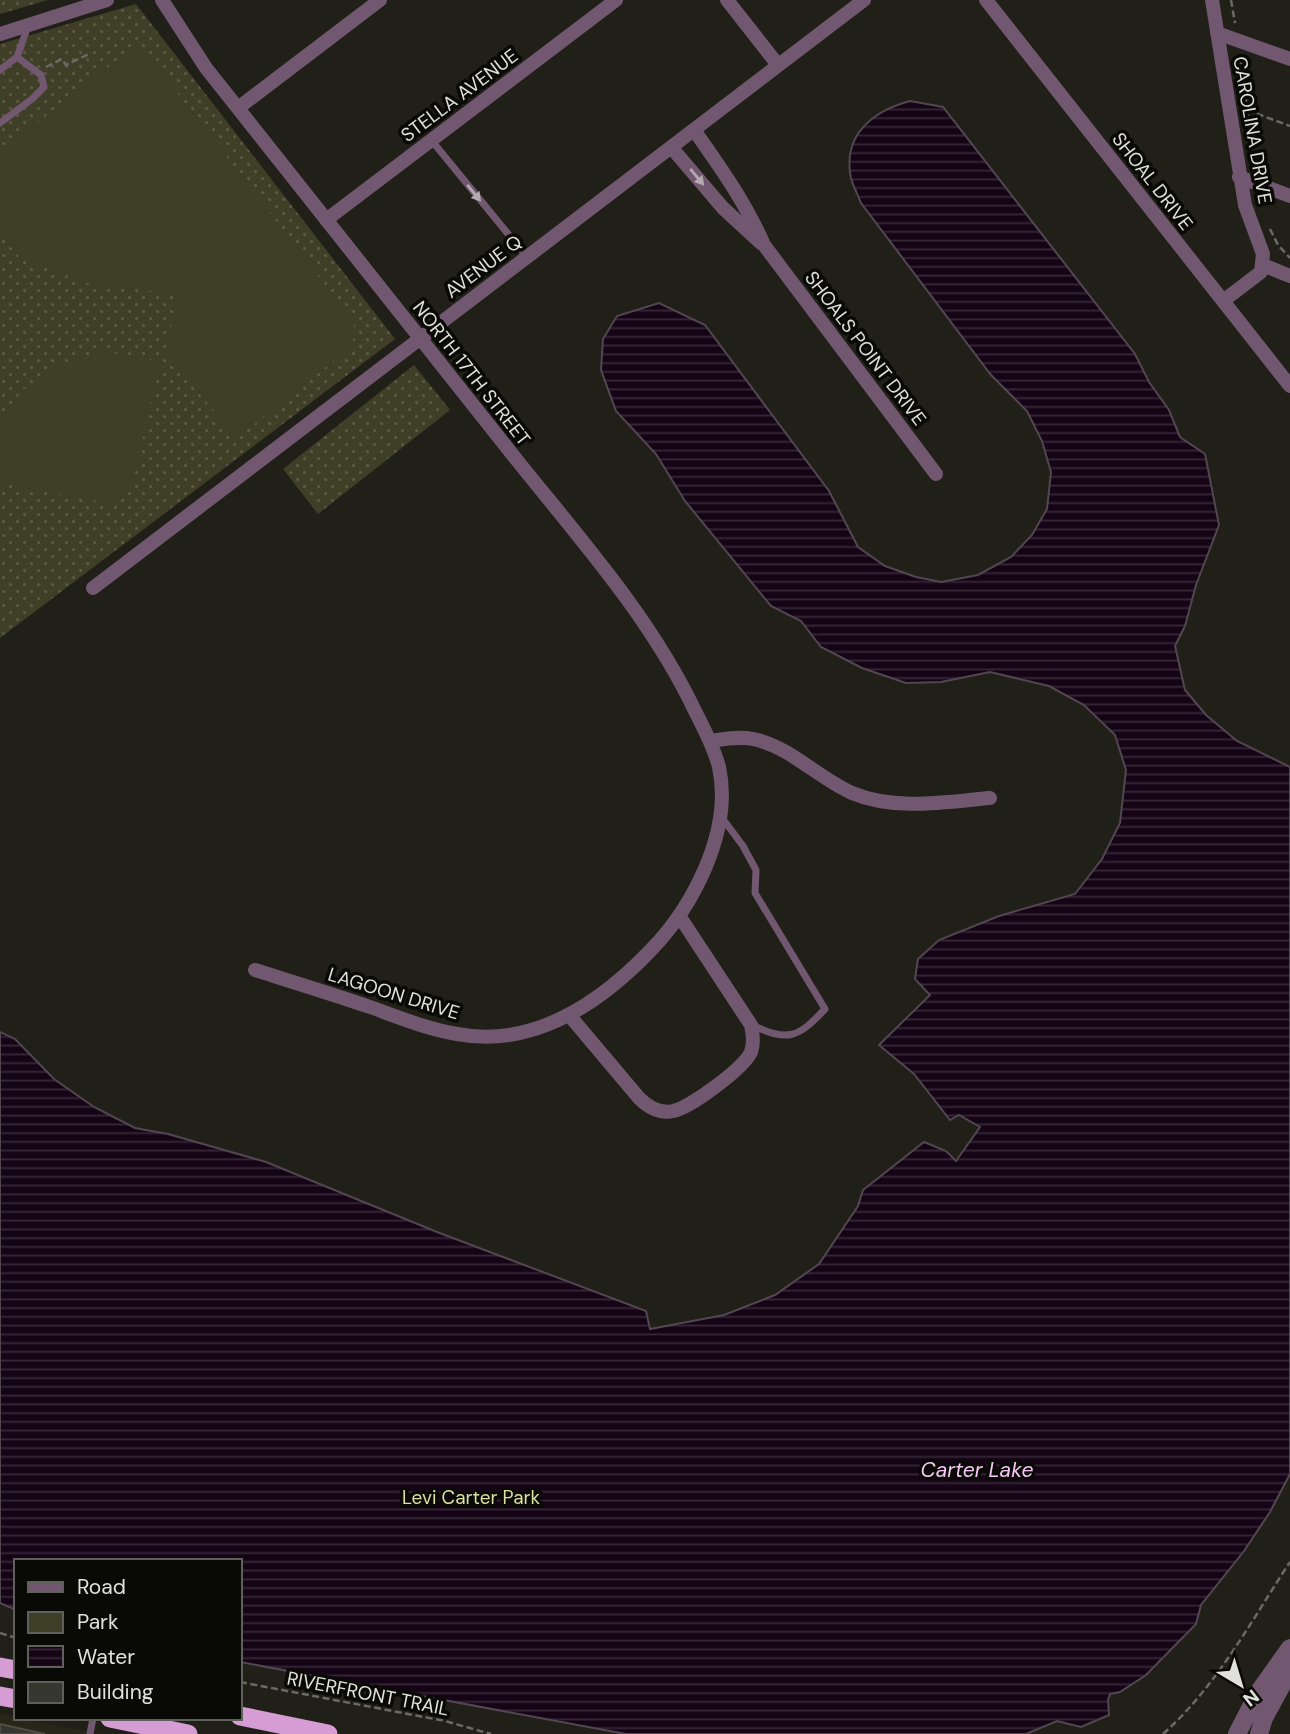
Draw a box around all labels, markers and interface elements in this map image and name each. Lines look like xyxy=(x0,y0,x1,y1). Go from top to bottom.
street label: STELLA AVENUE xyxy=(396,43,523,148)
street label: CAROLINA DRIVE xyxy=(1227,54,1278,206)
street label: SHOAL DRIVE xyxy=(1107,127,1199,235)
one-way arrow xyxy=(689,169,704,186)
one-way arrow xyxy=(467,183,482,201)
street label: AVENUE Q xyxy=(440,229,527,304)
street label: SHOALS POINT DRIVE xyxy=(799,266,932,431)
street label: NORTH 17TH STREET xyxy=(407,296,536,451)
street label: LAGOON DRIVE xyxy=(325,962,463,1025)
water label: Carter Lake xyxy=(921,1456,1033,1484)
park label: Levi Carter Park xyxy=(402,1485,541,1510)
legend xyxy=(14,1559,242,1720)
text: Road xyxy=(77,1573,126,1601)
text: Park xyxy=(77,1608,119,1636)
text: Water xyxy=(77,1643,135,1671)
north arrow xyxy=(1206,1650,1276,1720)
street label: RIVERFRONT TRAIL xyxy=(285,1666,451,1721)
text: Building xyxy=(77,1678,154,1706)
text: N xyxy=(1238,1684,1264,1712)

